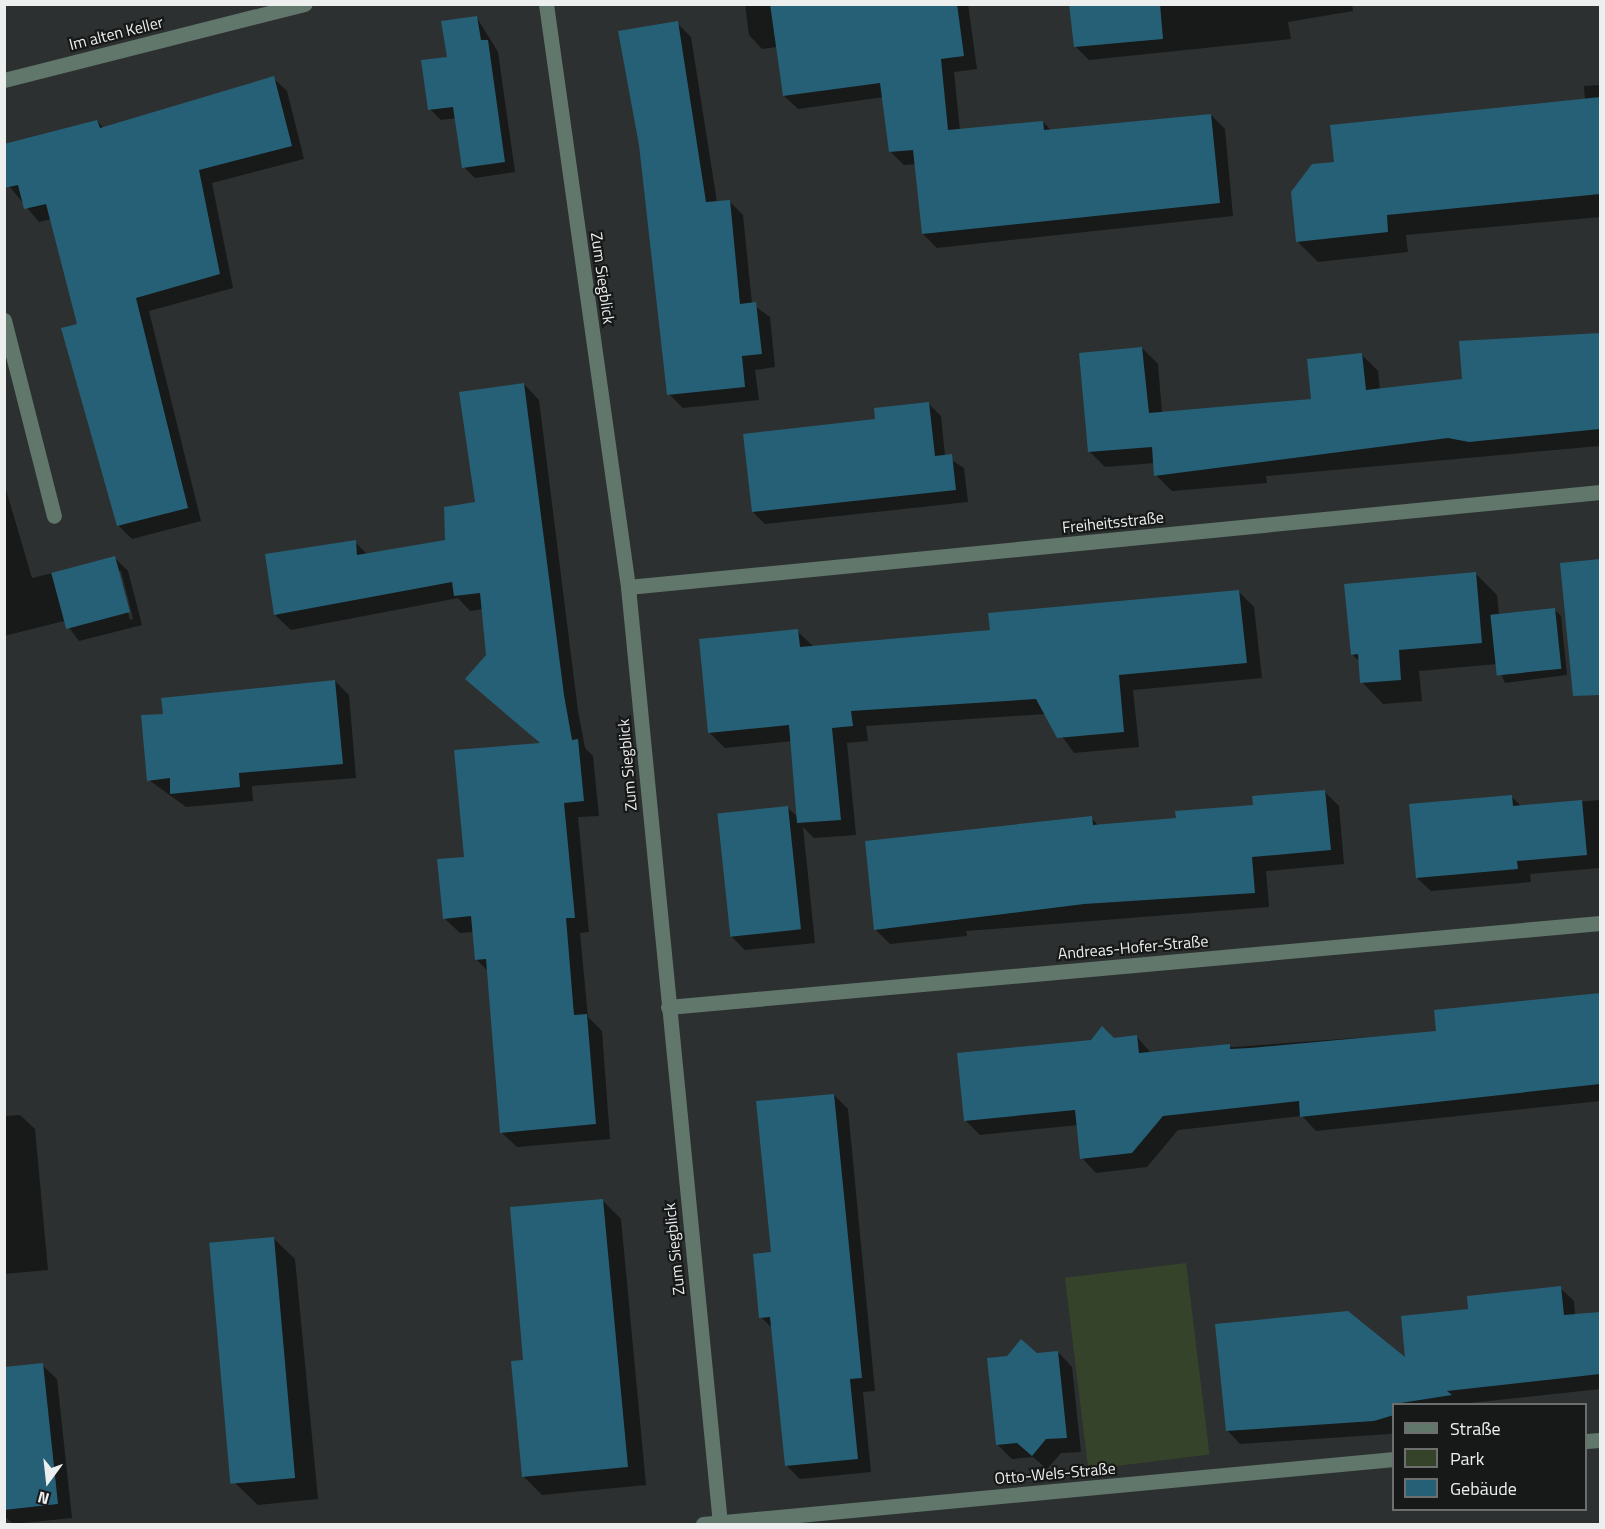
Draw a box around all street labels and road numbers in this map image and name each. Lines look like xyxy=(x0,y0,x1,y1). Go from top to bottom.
street label: Im alten Keller xyxy=(67,12,165,54)
street label: Zum Siegblick xyxy=(587,231,619,325)
street label: Freiheitsstraße xyxy=(1061,507,1165,537)
street label: Zum Siegblick xyxy=(613,718,641,812)
street label: Andreas-Hofer-Straße xyxy=(1057,931,1209,963)
street label: Zum Siegblick xyxy=(660,1202,688,1296)
street label: Otto-Wels-Straße xyxy=(994,1458,1116,1488)

